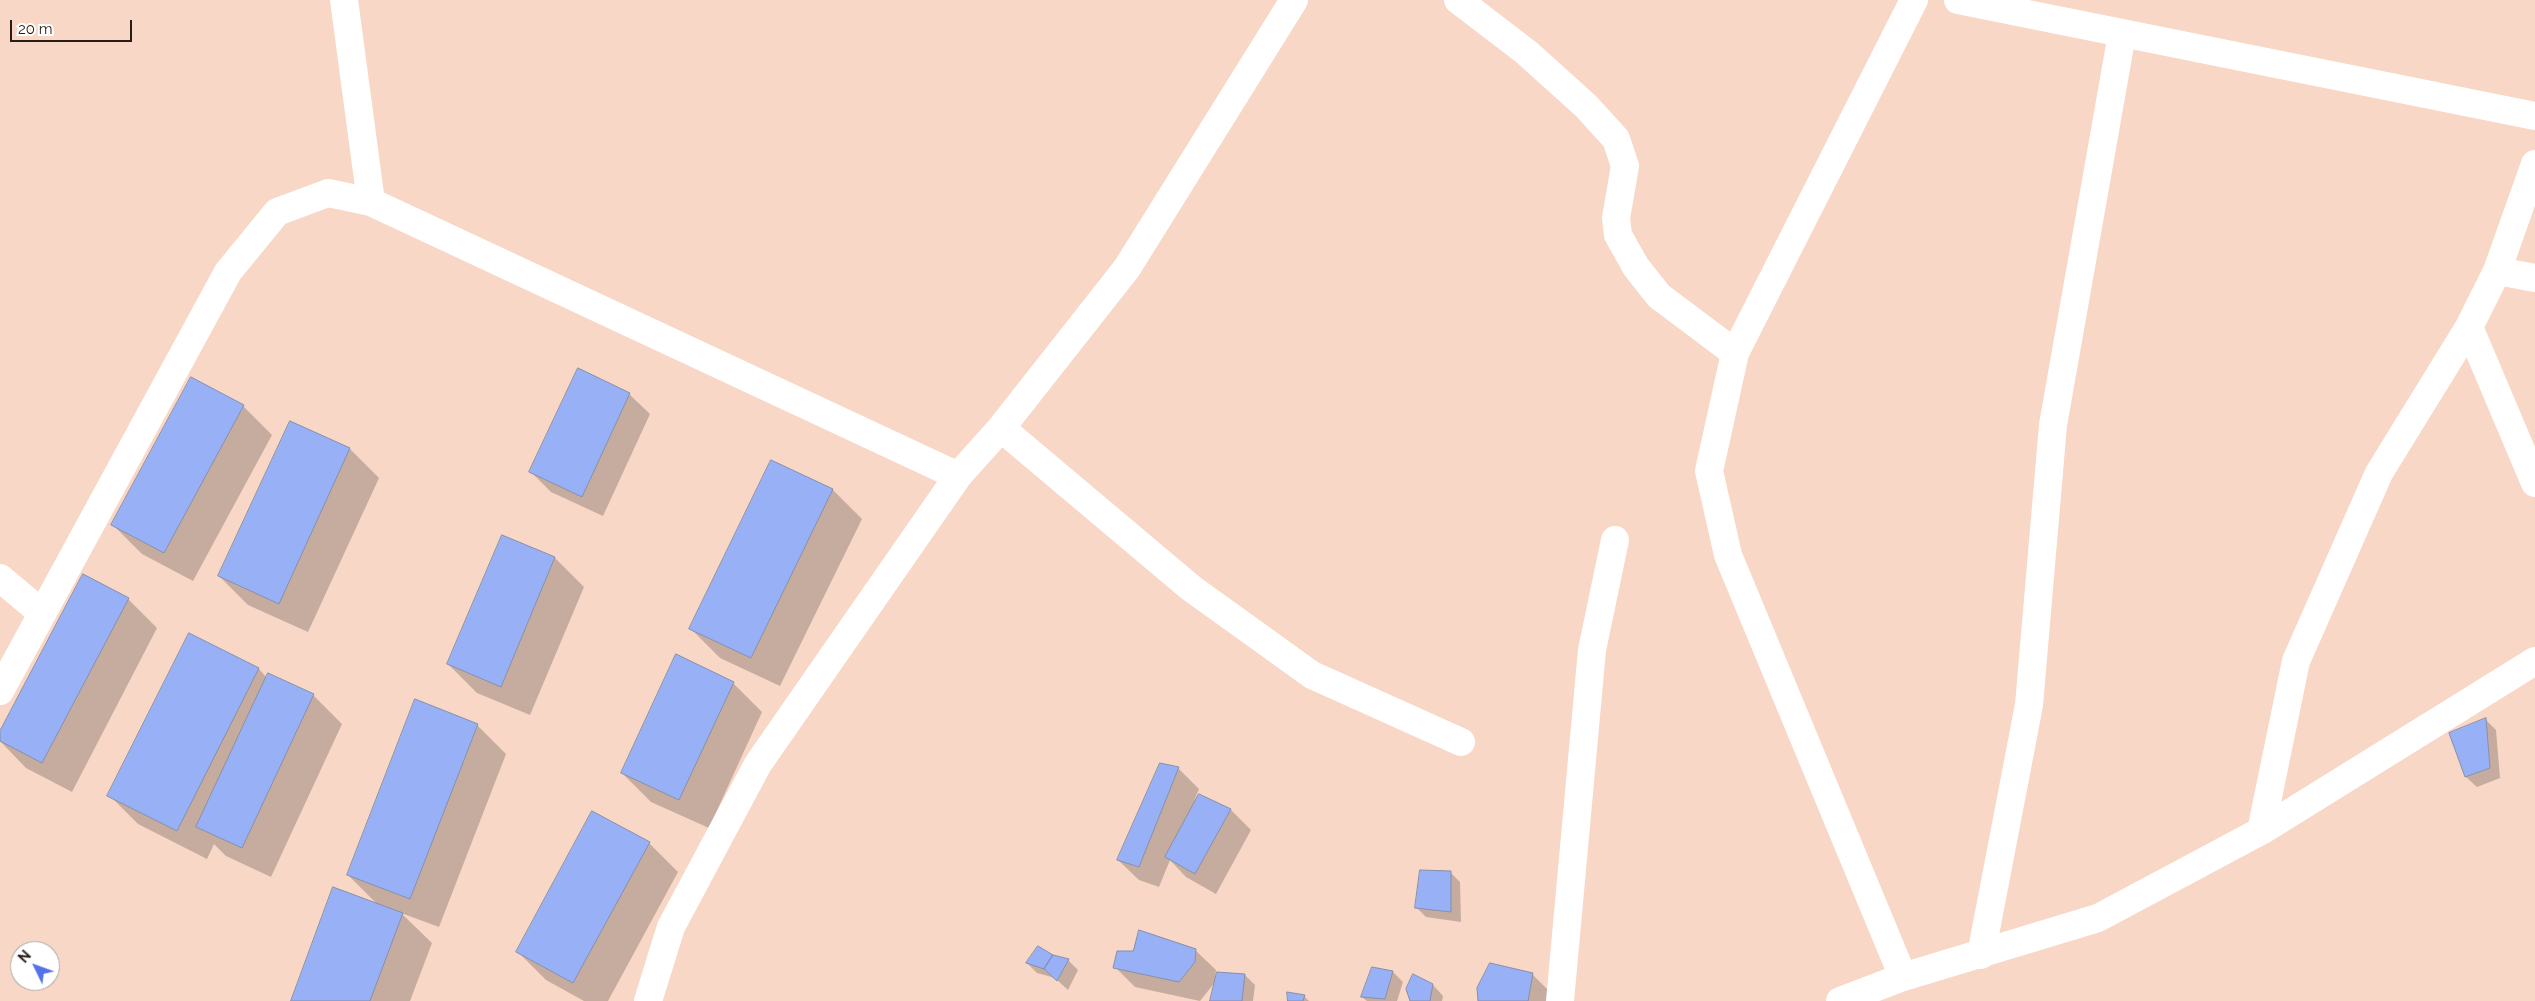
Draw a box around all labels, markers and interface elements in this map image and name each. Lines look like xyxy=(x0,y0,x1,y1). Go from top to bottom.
scale bar xyxy=(12,10,135,42)
text: 20 m xyxy=(18,20,53,38)
north arrow xyxy=(10,941,60,991)
text: N xyxy=(15,947,34,966)

